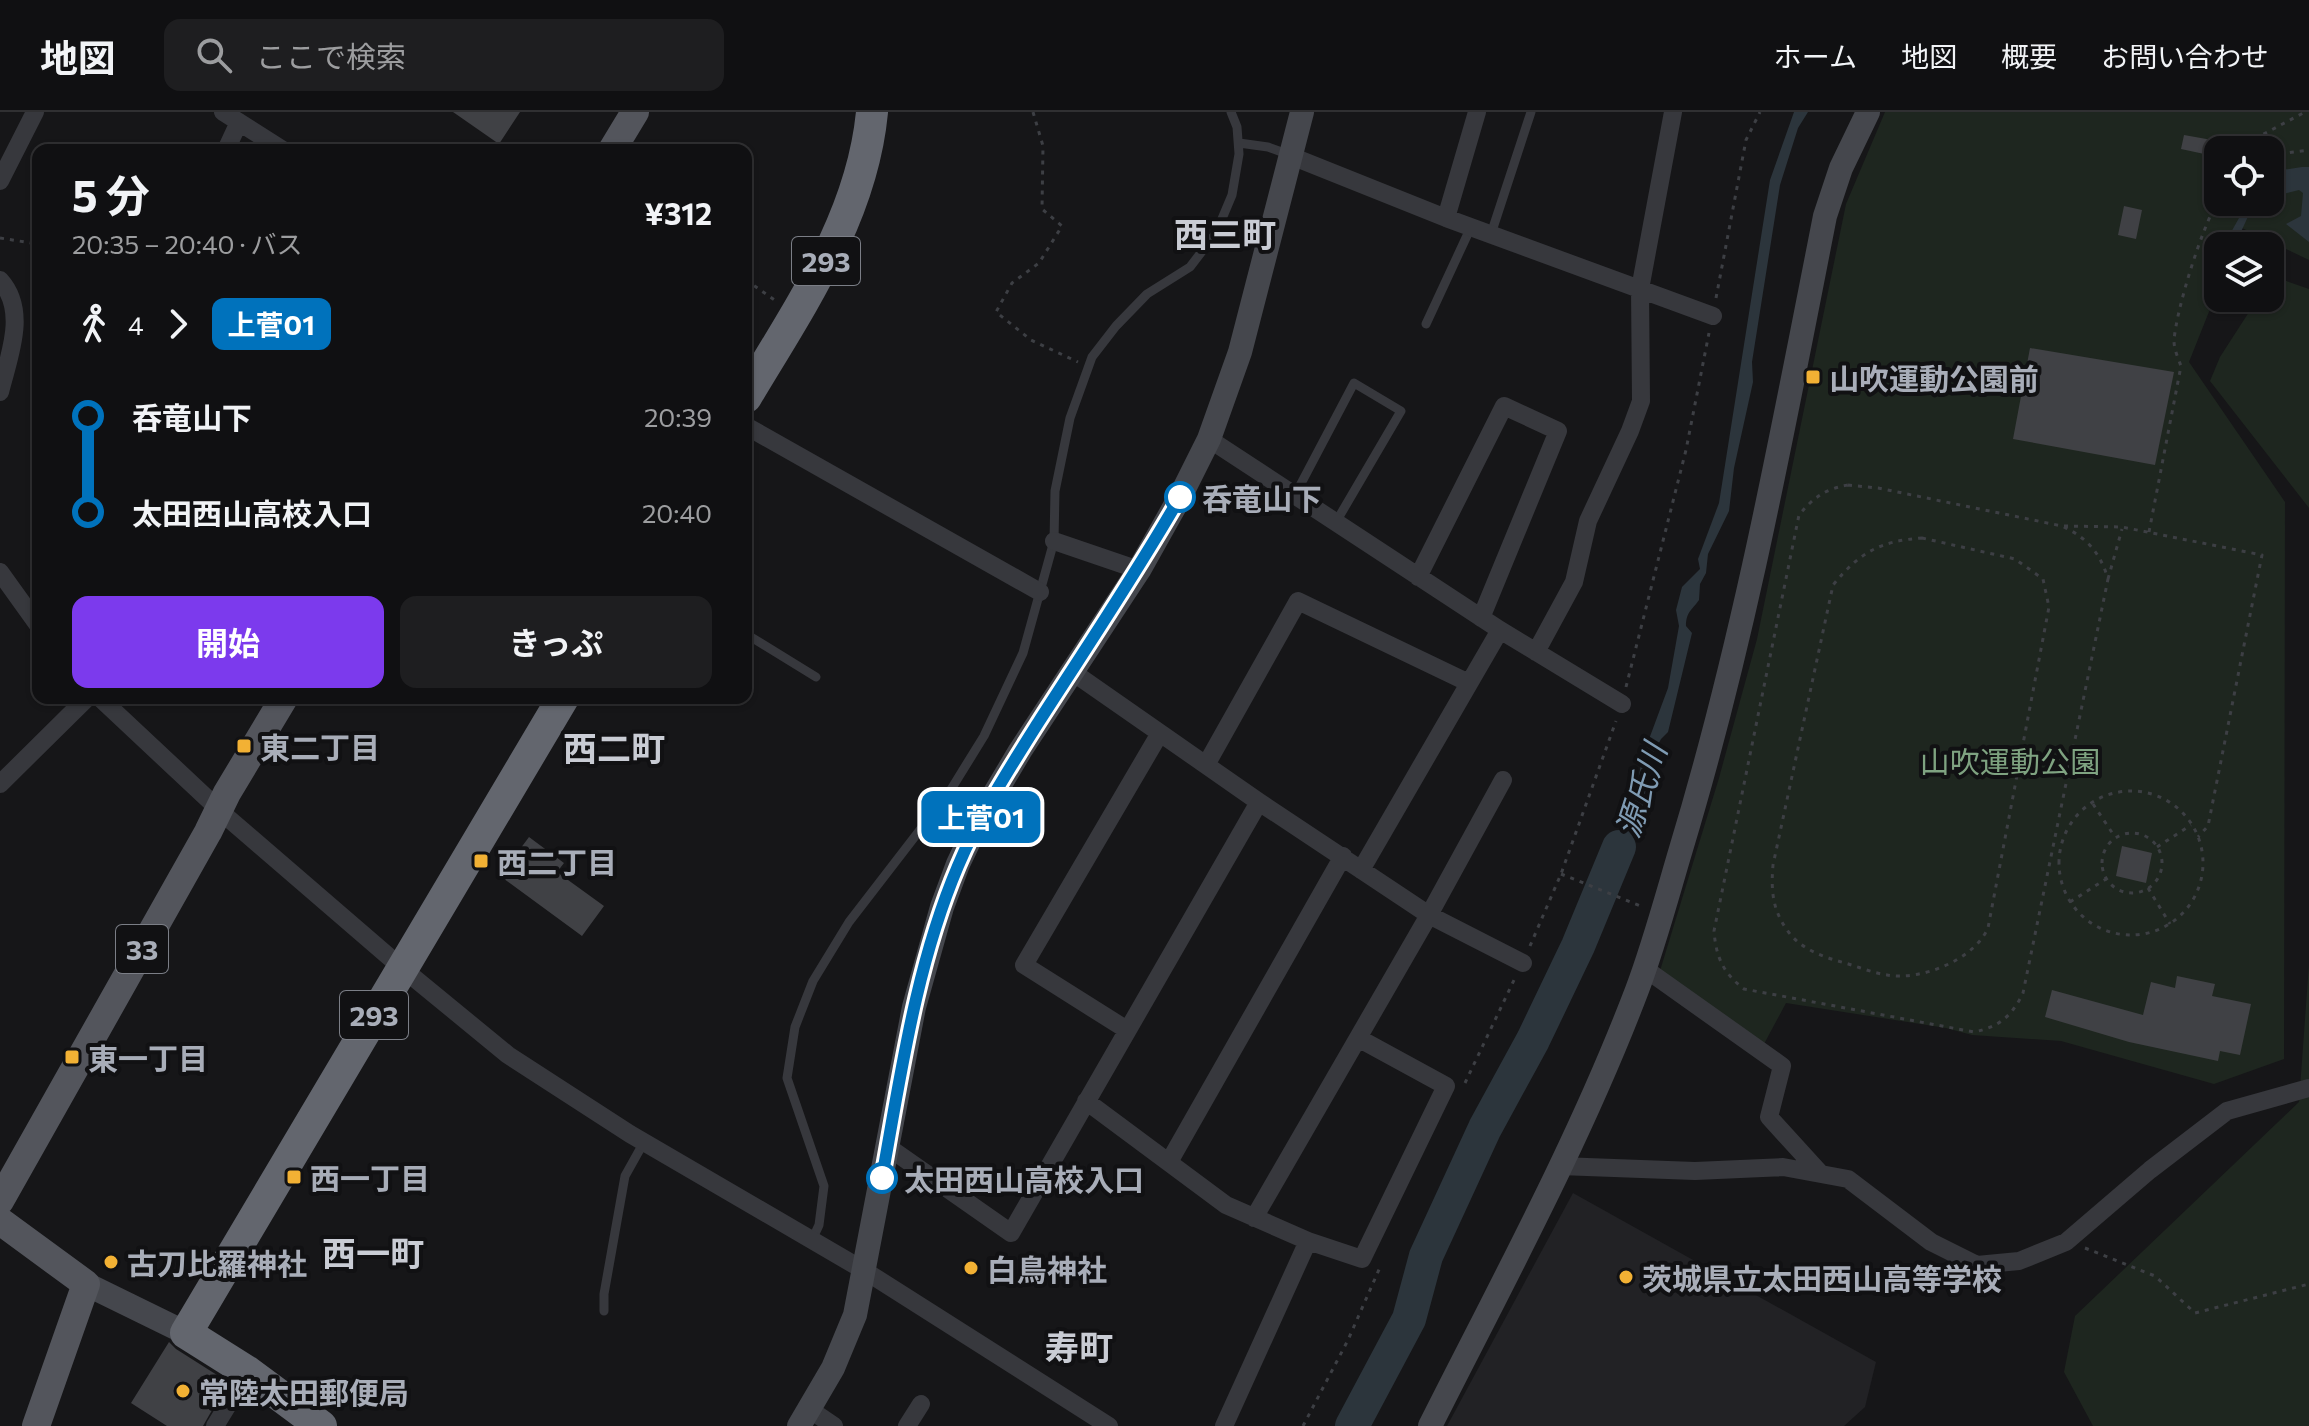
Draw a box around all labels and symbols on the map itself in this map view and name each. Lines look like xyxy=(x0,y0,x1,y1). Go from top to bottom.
district label: 西三町 xyxy=(1174,212,1276,254)
road number: 293 xyxy=(792,237,860,285)
place label: 山吹運動公園前 xyxy=(1829,359,2039,396)
marker: 山吹運動公園前 xyxy=(1804,368,1822,386)
place label: 呑竜山下 xyxy=(1202,479,1322,516)
marker: 呑竜山下 xyxy=(1165,482,1195,512)
district label: 西二町 xyxy=(563,726,665,768)
place label: 東二丁目 xyxy=(260,728,380,765)
water label: 源氏川 xyxy=(1606,735,1675,842)
marker: 東二丁目 xyxy=(235,737,253,755)
park label: 山吹運動公園 xyxy=(1920,742,2100,779)
line badge: 上菅01 xyxy=(925,791,1037,843)
place label: 西二丁目 xyxy=(497,843,617,880)
marker: 西二丁目 xyxy=(472,852,490,870)
road number: 33 xyxy=(116,925,168,973)
road number: 293 xyxy=(340,991,408,1039)
place label: 東一丁目 xyxy=(88,1039,208,1076)
marker: 東一丁目 xyxy=(63,1048,81,1066)
place label: 西一丁目 xyxy=(310,1159,430,1196)
place label: 太田西山高校入口 xyxy=(904,1160,1144,1197)
marker: 太田西山高校入口 xyxy=(867,1163,897,1193)
marker: 西一丁目 xyxy=(285,1168,303,1186)
district label: 西一町 xyxy=(322,1231,424,1273)
place label: 古刀比羅神社 xyxy=(127,1244,307,1281)
place label: 白鳥神社 xyxy=(987,1250,1107,1287)
marker: 古刀比羅神社 xyxy=(102,1253,120,1271)
marker: 白鳥神社 xyxy=(962,1259,980,1277)
place label: 茨城県立太田西山高等学校 xyxy=(1642,1259,2002,1296)
marker: 茨城県立太田西山高等学校 xyxy=(1617,1268,1635,1286)
district label: 寿町 xyxy=(1045,1325,1113,1367)
place label: 常陸太田郵便局 xyxy=(199,1373,409,1410)
marker: 常陸太田郵便局 xyxy=(174,1382,192,1400)

